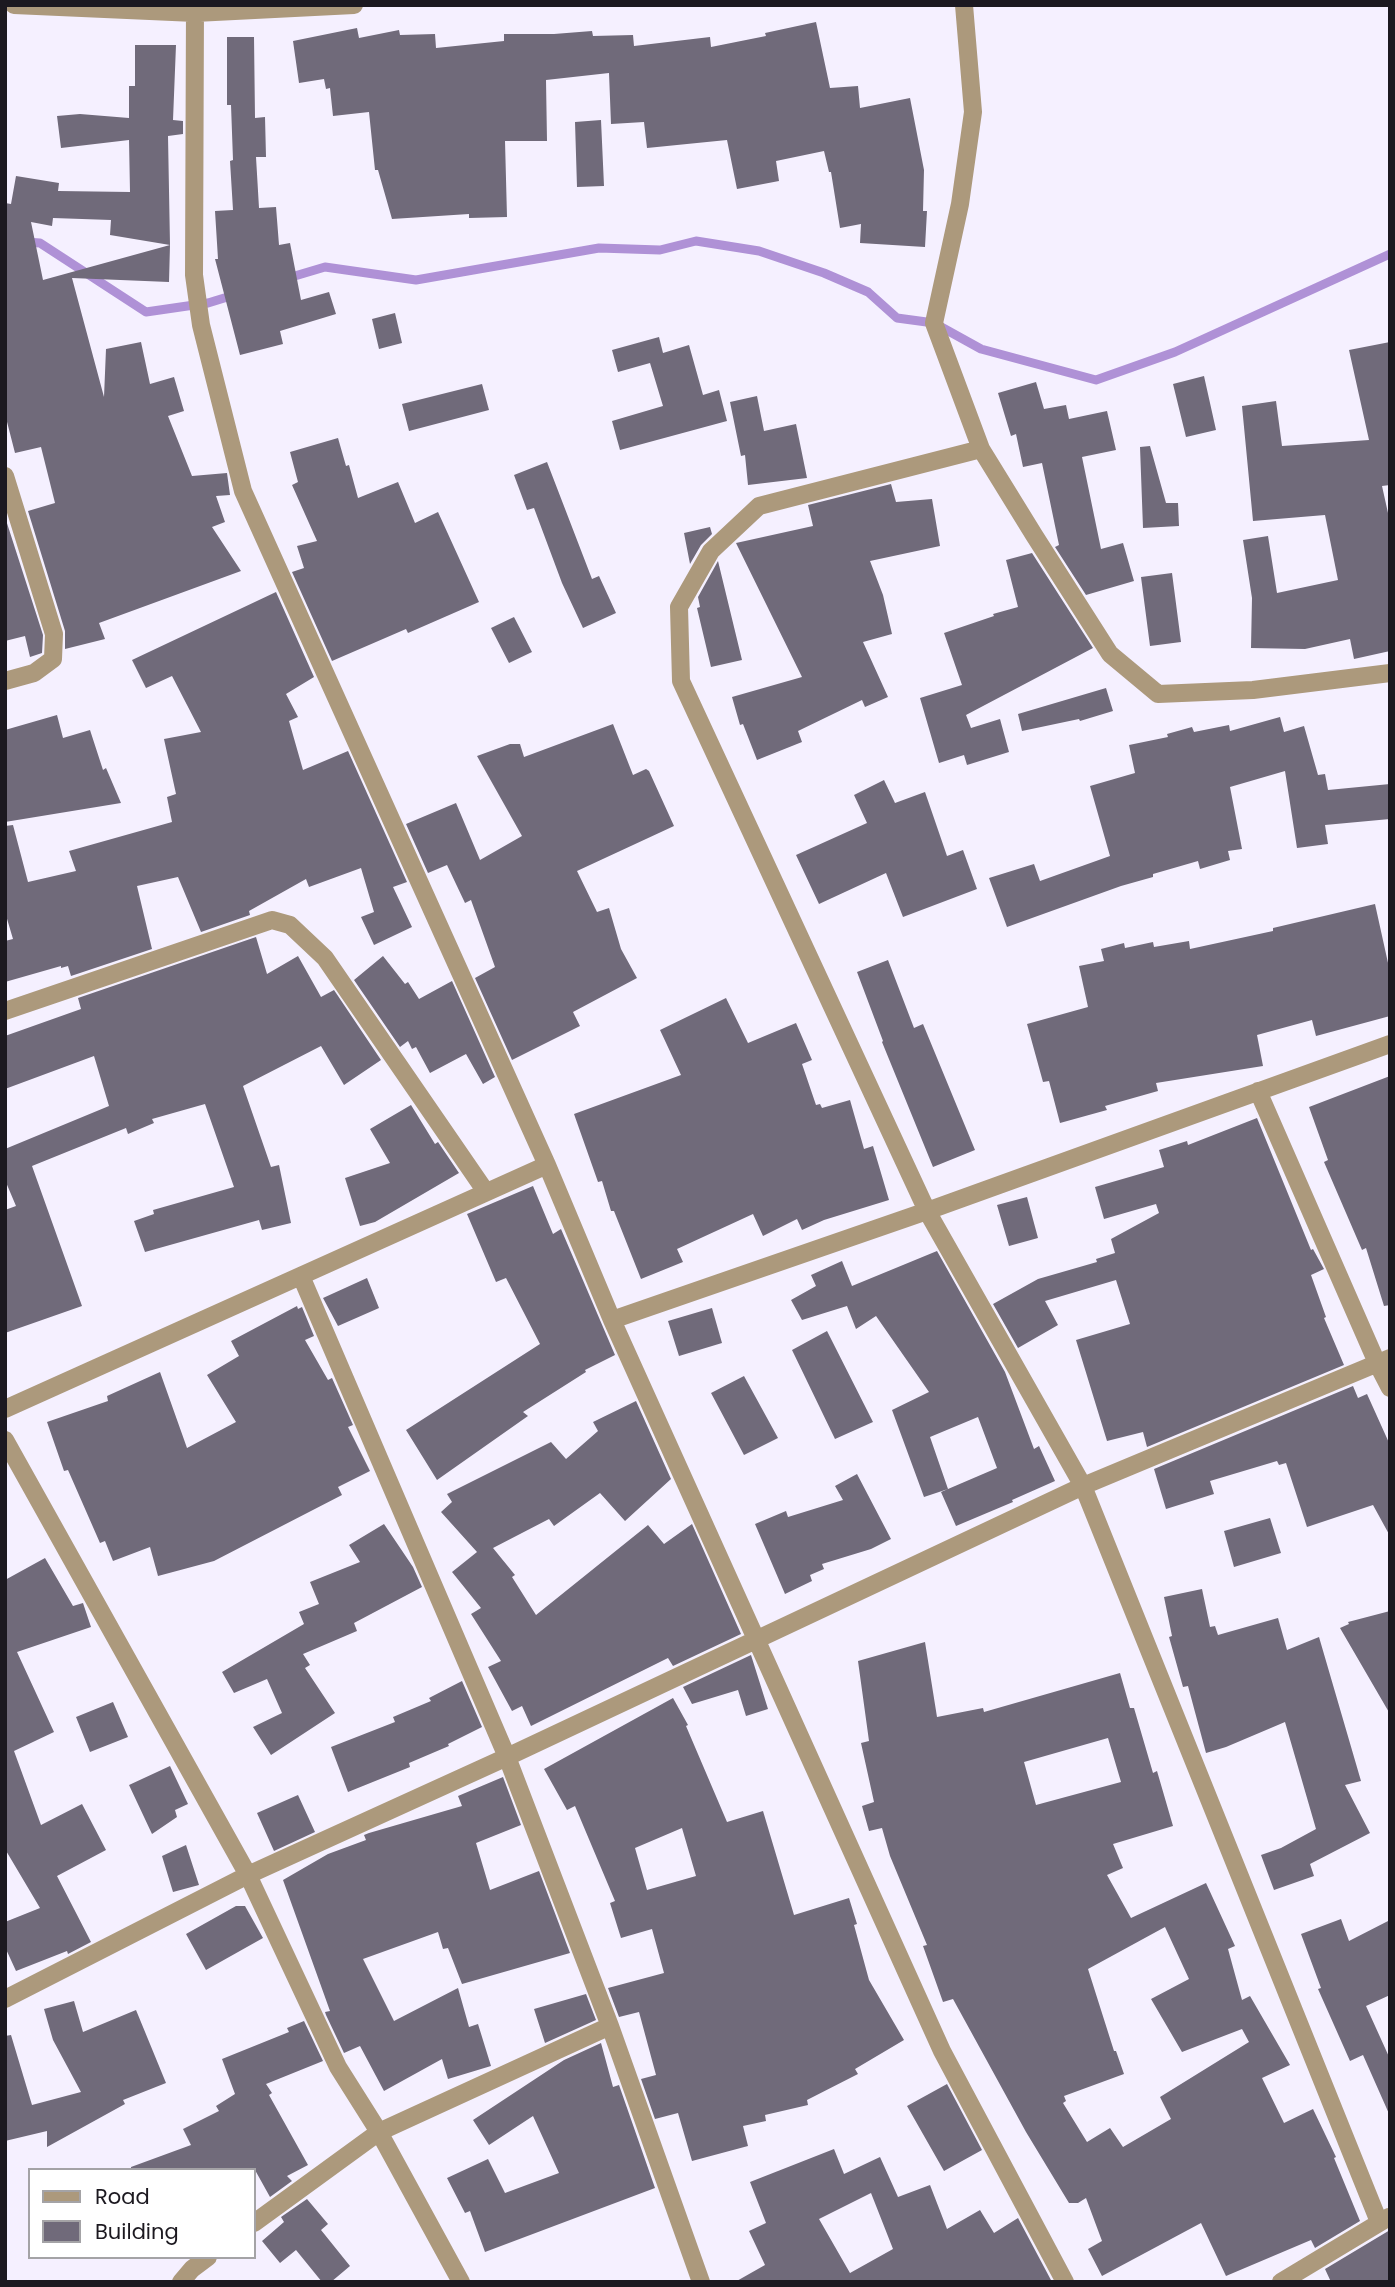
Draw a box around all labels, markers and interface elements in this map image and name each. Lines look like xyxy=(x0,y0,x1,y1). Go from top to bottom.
legend xyxy=(28,2168,256,2259)
text: Road xyxy=(95,2182,150,2211)
text: Building xyxy=(95,2217,179,2246)

